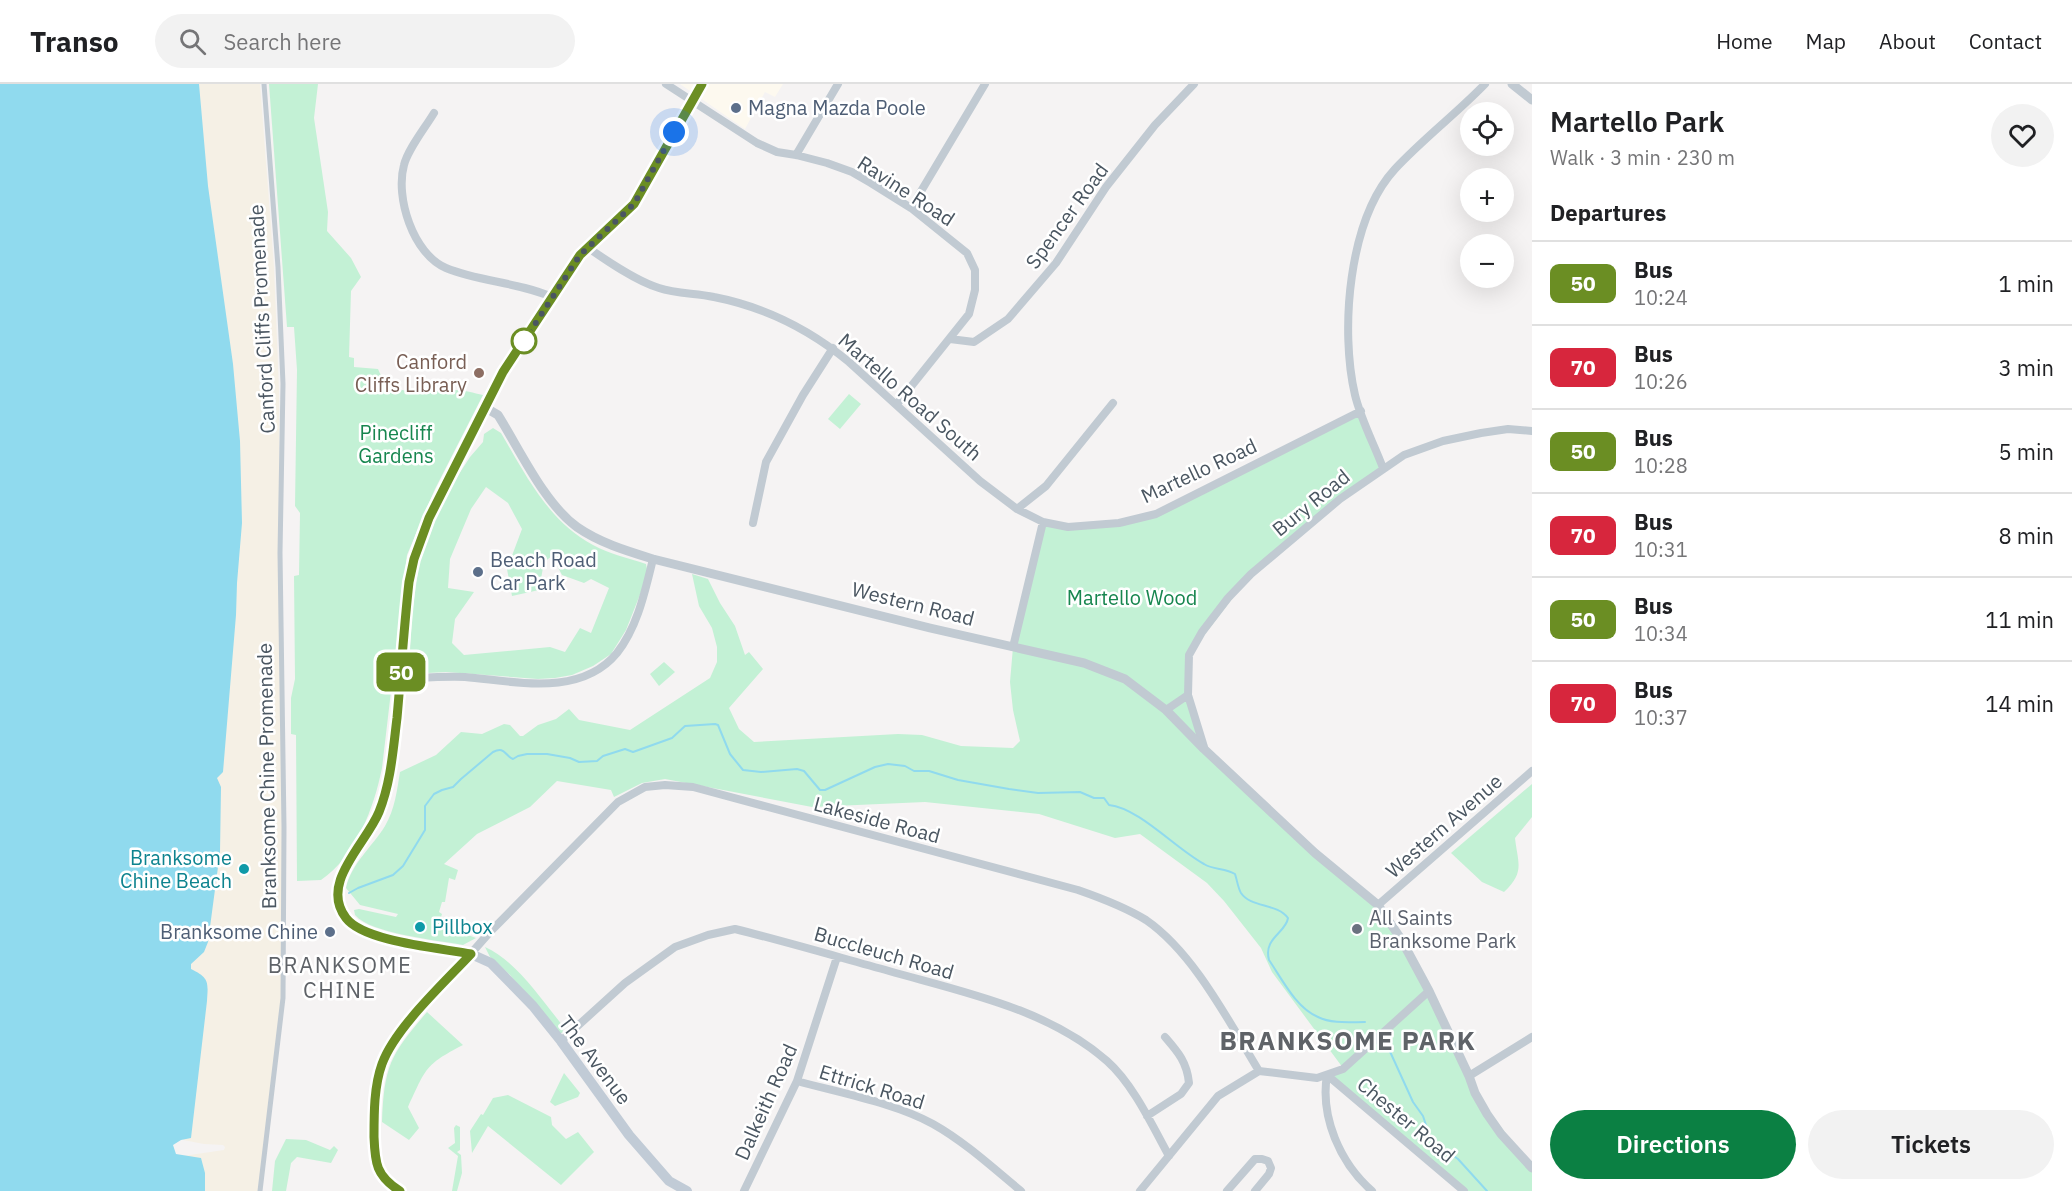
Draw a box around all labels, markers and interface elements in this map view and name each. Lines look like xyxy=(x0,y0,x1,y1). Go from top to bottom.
search box xyxy=(155,14,575,68)
text: Transo xyxy=(30,23,119,60)
icon: search xyxy=(176,25,209,58)
text: Search here xyxy=(224,27,342,56)
text: Home xyxy=(1716,27,1773,55)
text: Map xyxy=(1806,27,1846,55)
text: About xyxy=(1879,27,1936,55)
text: Contact xyxy=(1969,27,2042,55)
place label: Magna Mazda Poole xyxy=(748,94,926,121)
marker: Magna Mazda Poole xyxy=(729,101,743,115)
map controls xyxy=(1460,102,1514,288)
button: locate xyxy=(1460,102,1514,156)
text: Martello Park xyxy=(1550,103,1724,140)
button: heart xyxy=(1991,104,2054,167)
your location xyxy=(659,117,689,147)
text: Walk · 3 min · 230 m xyxy=(1550,144,1735,171)
street label: Ravine Road xyxy=(852,149,960,232)
street label: Spencer Road xyxy=(1019,157,1114,274)
button: + xyxy=(1460,168,1514,222)
text: Departures xyxy=(1550,198,1666,227)
street label: Canford Cliffs Promenade xyxy=(242,204,281,434)
button: − xyxy=(1460,234,1514,288)
text: Bus xyxy=(1634,255,1673,284)
text: 50 xyxy=(1570,269,1596,297)
text: 1 min xyxy=(1998,269,2054,298)
text: 10:24 xyxy=(1634,284,1688,311)
street label: Martello Road South xyxy=(833,327,988,467)
unlabelled marker xyxy=(511,328,537,354)
text: Bus xyxy=(1634,339,1673,368)
place label: Canford Cliffs Library xyxy=(355,348,467,398)
text: 70 xyxy=(1570,353,1596,381)
text: 3 min xyxy=(1998,353,2054,382)
marker: Canford Cliffs Library xyxy=(472,366,486,380)
text: 10:26 xyxy=(1634,368,1688,395)
park label: Pinecliff Gardens xyxy=(358,419,434,469)
text: Bus xyxy=(1634,423,1673,452)
street label: Martello Road xyxy=(1136,432,1261,509)
text: 50 xyxy=(1570,437,1596,465)
text: 5 min xyxy=(1998,437,2054,466)
text: 10:28 xyxy=(1634,452,1688,479)
street label: Bury Road xyxy=(1266,463,1355,542)
text: Bus xyxy=(1634,507,1673,536)
text: 70 xyxy=(1570,521,1596,549)
text: 8 min xyxy=(1998,521,2054,550)
text: 10:31 xyxy=(1634,536,1688,563)
place label: Beach Road Car Park xyxy=(490,546,597,596)
marker: Beach Road Car Park xyxy=(471,565,485,579)
street label: Western Road xyxy=(849,575,977,632)
park label: Martello Wood xyxy=(1067,584,1197,611)
text: Bus xyxy=(1634,591,1673,620)
text: 50 xyxy=(1570,605,1596,633)
text: 11 min xyxy=(1985,605,2054,634)
text: 10:34 xyxy=(1634,620,1688,647)
street label: Branksome Chine Promenade xyxy=(251,643,282,909)
line badge: 50 xyxy=(374,652,428,692)
text: 50 xyxy=(388,658,414,686)
text: Bus xyxy=(1634,675,1673,704)
text: 70 xyxy=(1570,689,1596,717)
text: 14 min xyxy=(1985,689,2054,718)
text: 10:37 xyxy=(1634,704,1688,731)
street label: Western Avenue xyxy=(1380,767,1508,884)
street label: Lakeside Road xyxy=(811,790,943,849)
place label: Branksome Chine Beach xyxy=(120,844,232,894)
marker: Branksome Chine Beach xyxy=(237,862,251,876)
place label: All Saints Branksome Park xyxy=(1369,904,1517,954)
place label: Pillbox xyxy=(432,913,493,940)
place label: Branksome Chine xyxy=(160,918,318,945)
marker: Pillbox xyxy=(413,920,427,934)
street label: Buccleuch Road xyxy=(811,920,957,985)
marker: All Saints Branksome Park xyxy=(1350,922,1364,936)
marker: Branksome Chine xyxy=(323,925,337,939)
district label: BRANKSOME CHINE xyxy=(268,950,412,1004)
street label: The Avenue xyxy=(553,1010,638,1110)
district label: BRANKSOME PARK xyxy=(1220,1023,1476,1057)
street label: Dalkeith Road xyxy=(728,1039,803,1164)
street label: Ettrick Road xyxy=(816,1058,928,1115)
street label: Chester Road xyxy=(1352,1071,1461,1169)
button: Directions xyxy=(1550,1110,1796,1179)
button: Tickets xyxy=(1808,1110,2054,1179)

